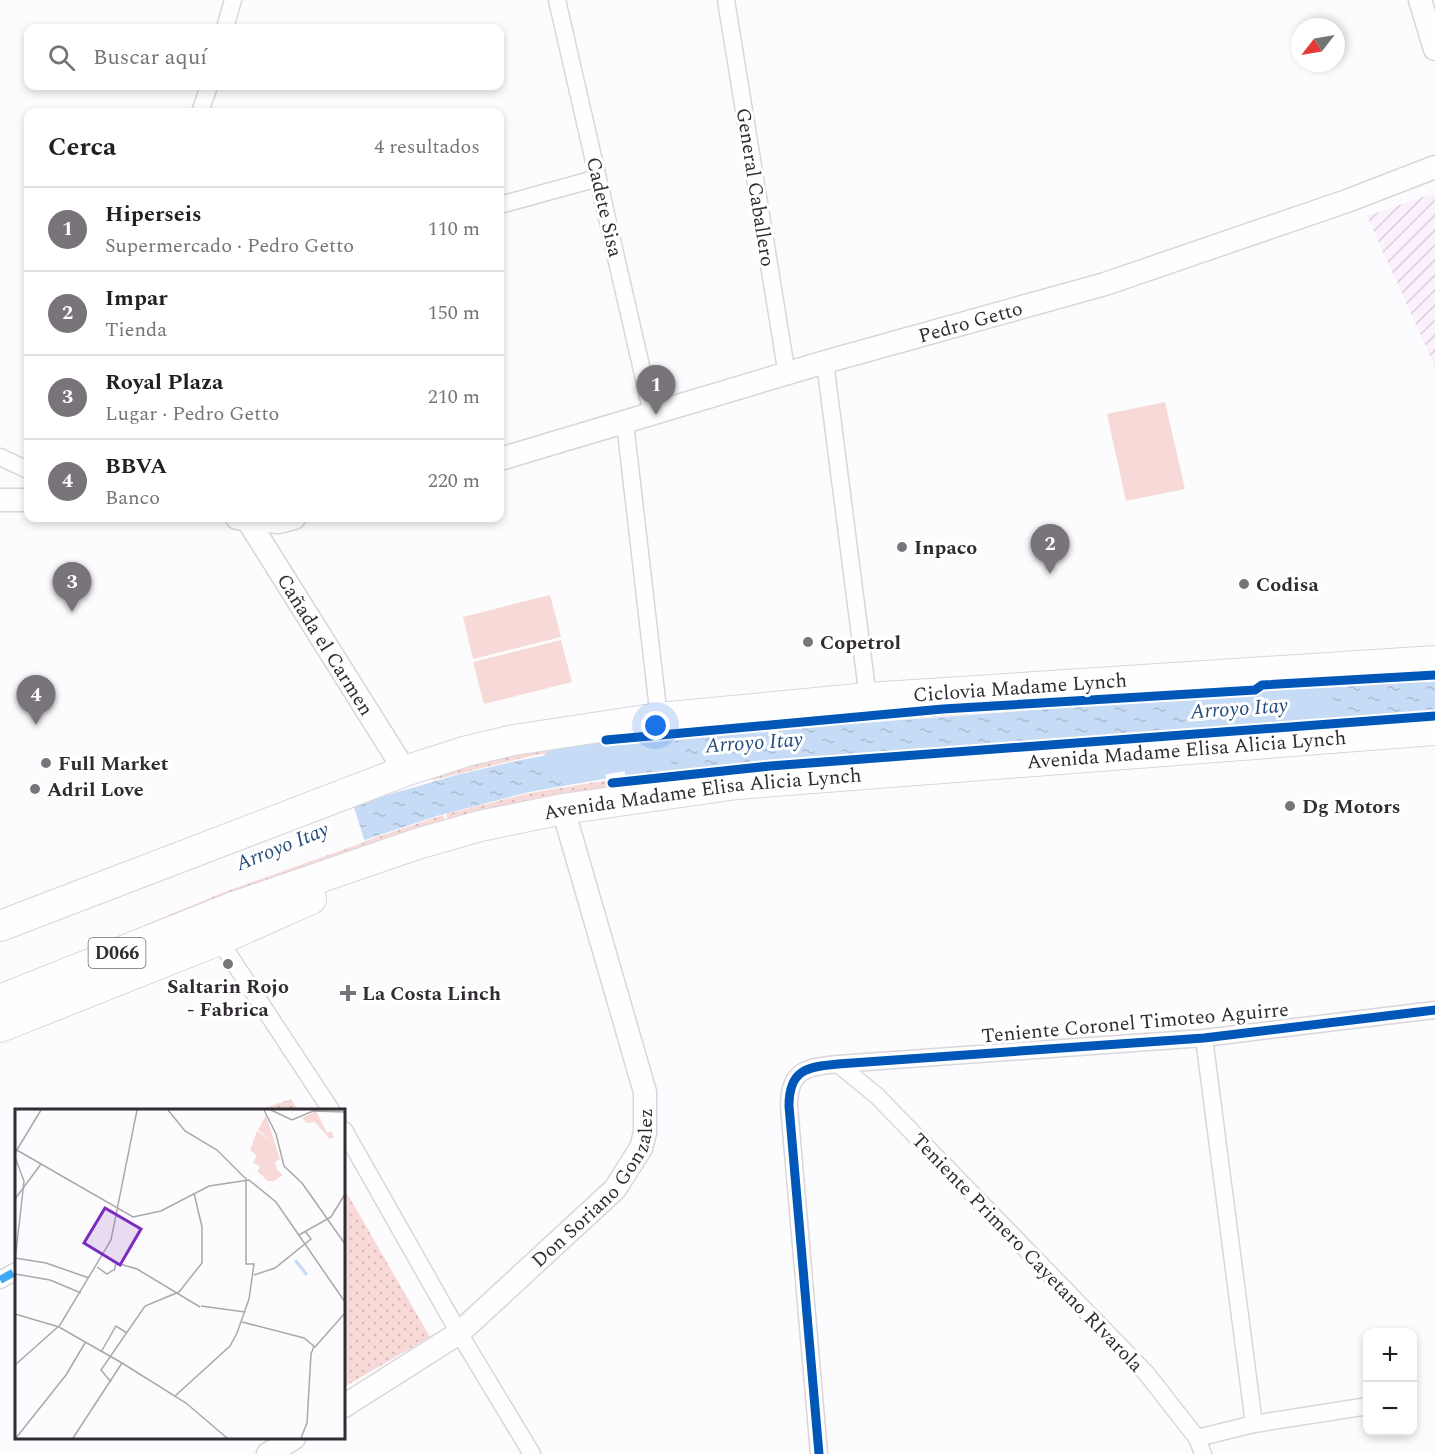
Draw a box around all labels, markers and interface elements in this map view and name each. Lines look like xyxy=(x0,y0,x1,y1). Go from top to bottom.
north arrow xyxy=(1291,18,1345,72)
search box xyxy=(24,24,504,90)
icon: search xyxy=(45,41,78,74)
text: Buscar aquí xyxy=(93,41,207,74)
street label: General Caballero xyxy=(728,106,782,269)
text: Cerca xyxy=(48,127,116,167)
text: 4 resultados xyxy=(374,132,480,162)
street label: Cadete Sisa xyxy=(578,154,630,261)
text: Hiperseis xyxy=(105,198,202,231)
text: 1 xyxy=(62,214,73,244)
text: 110 m xyxy=(428,214,480,244)
text: Supermercado · Pedro Getto xyxy=(105,231,354,261)
text: Impar xyxy=(105,282,168,315)
street label: Pedro Getto xyxy=(915,294,1026,351)
text: 2 xyxy=(62,298,73,328)
text: 150 m xyxy=(428,298,480,328)
text: Tienda xyxy=(105,315,167,345)
text: Royal Plaza xyxy=(105,366,223,399)
pin: 1 xyxy=(636,366,676,415)
text: 3 xyxy=(62,382,73,412)
text: 210 m xyxy=(428,382,480,412)
text: Lugar · Pedro Getto xyxy=(105,399,279,429)
text: BBVA xyxy=(105,450,167,483)
text: 4 xyxy=(62,466,73,496)
text: 220 m xyxy=(428,466,480,496)
text: Banco xyxy=(105,483,160,513)
pin: 2 xyxy=(1030,524,1070,574)
place label: Inpaco xyxy=(914,533,977,563)
marker: Inpaco xyxy=(895,540,909,554)
pin: 3 xyxy=(52,562,92,612)
street label: Cañada el Carmen xyxy=(269,568,381,722)
place label: Codisa xyxy=(1256,570,1320,600)
marker: Codisa xyxy=(1237,577,1251,591)
place label: Copetrol xyxy=(820,628,901,658)
marker: Copetrol xyxy=(801,635,815,649)
street label: Ciclovia Madame Lynch xyxy=(912,666,1128,710)
pin: 4 xyxy=(16,676,56,725)
water label: Arroyo Itay xyxy=(1188,690,1290,728)
your location xyxy=(641,711,670,740)
street label: Avenida Madame Elisa Alicia Lynch xyxy=(1026,723,1347,778)
water label: Arroyo Itay xyxy=(703,724,805,762)
place label: Full Market xyxy=(58,749,169,779)
marker: Full Market xyxy=(39,756,53,770)
street label: Avenida Madame Elisa Alicia Lynch xyxy=(541,760,863,829)
place label: Adril Love xyxy=(47,775,144,805)
marker: Adril Love xyxy=(28,782,42,796)
place label: Dg Motors xyxy=(1302,792,1400,822)
marker: Dg Motors xyxy=(1283,799,1297,813)
water label: Arroyo Itay xyxy=(230,814,334,880)
road number: D066 xyxy=(88,938,146,968)
marker: Saltarin Rojo - Fabrica xyxy=(221,957,235,971)
place label: Saltarin Rojo - Fabrica xyxy=(167,972,289,1025)
place label: La Costa Linch xyxy=(362,979,501,1009)
marker: La Costa Linch xyxy=(339,984,357,1002)
street label: Teniente Coronel Timoteo Aguirre xyxy=(980,995,1290,1051)
street label: Don Soriano Gonzalez xyxy=(525,1108,661,1275)
inset map xyxy=(15,1109,345,1439)
street label: Teniente Primero Cayetano RIvarola xyxy=(904,1126,1150,1379)
map controls xyxy=(1363,1328,1417,1436)
button: + xyxy=(1363,1328,1417,1382)
button: − xyxy=(1363,1382,1417,1436)

